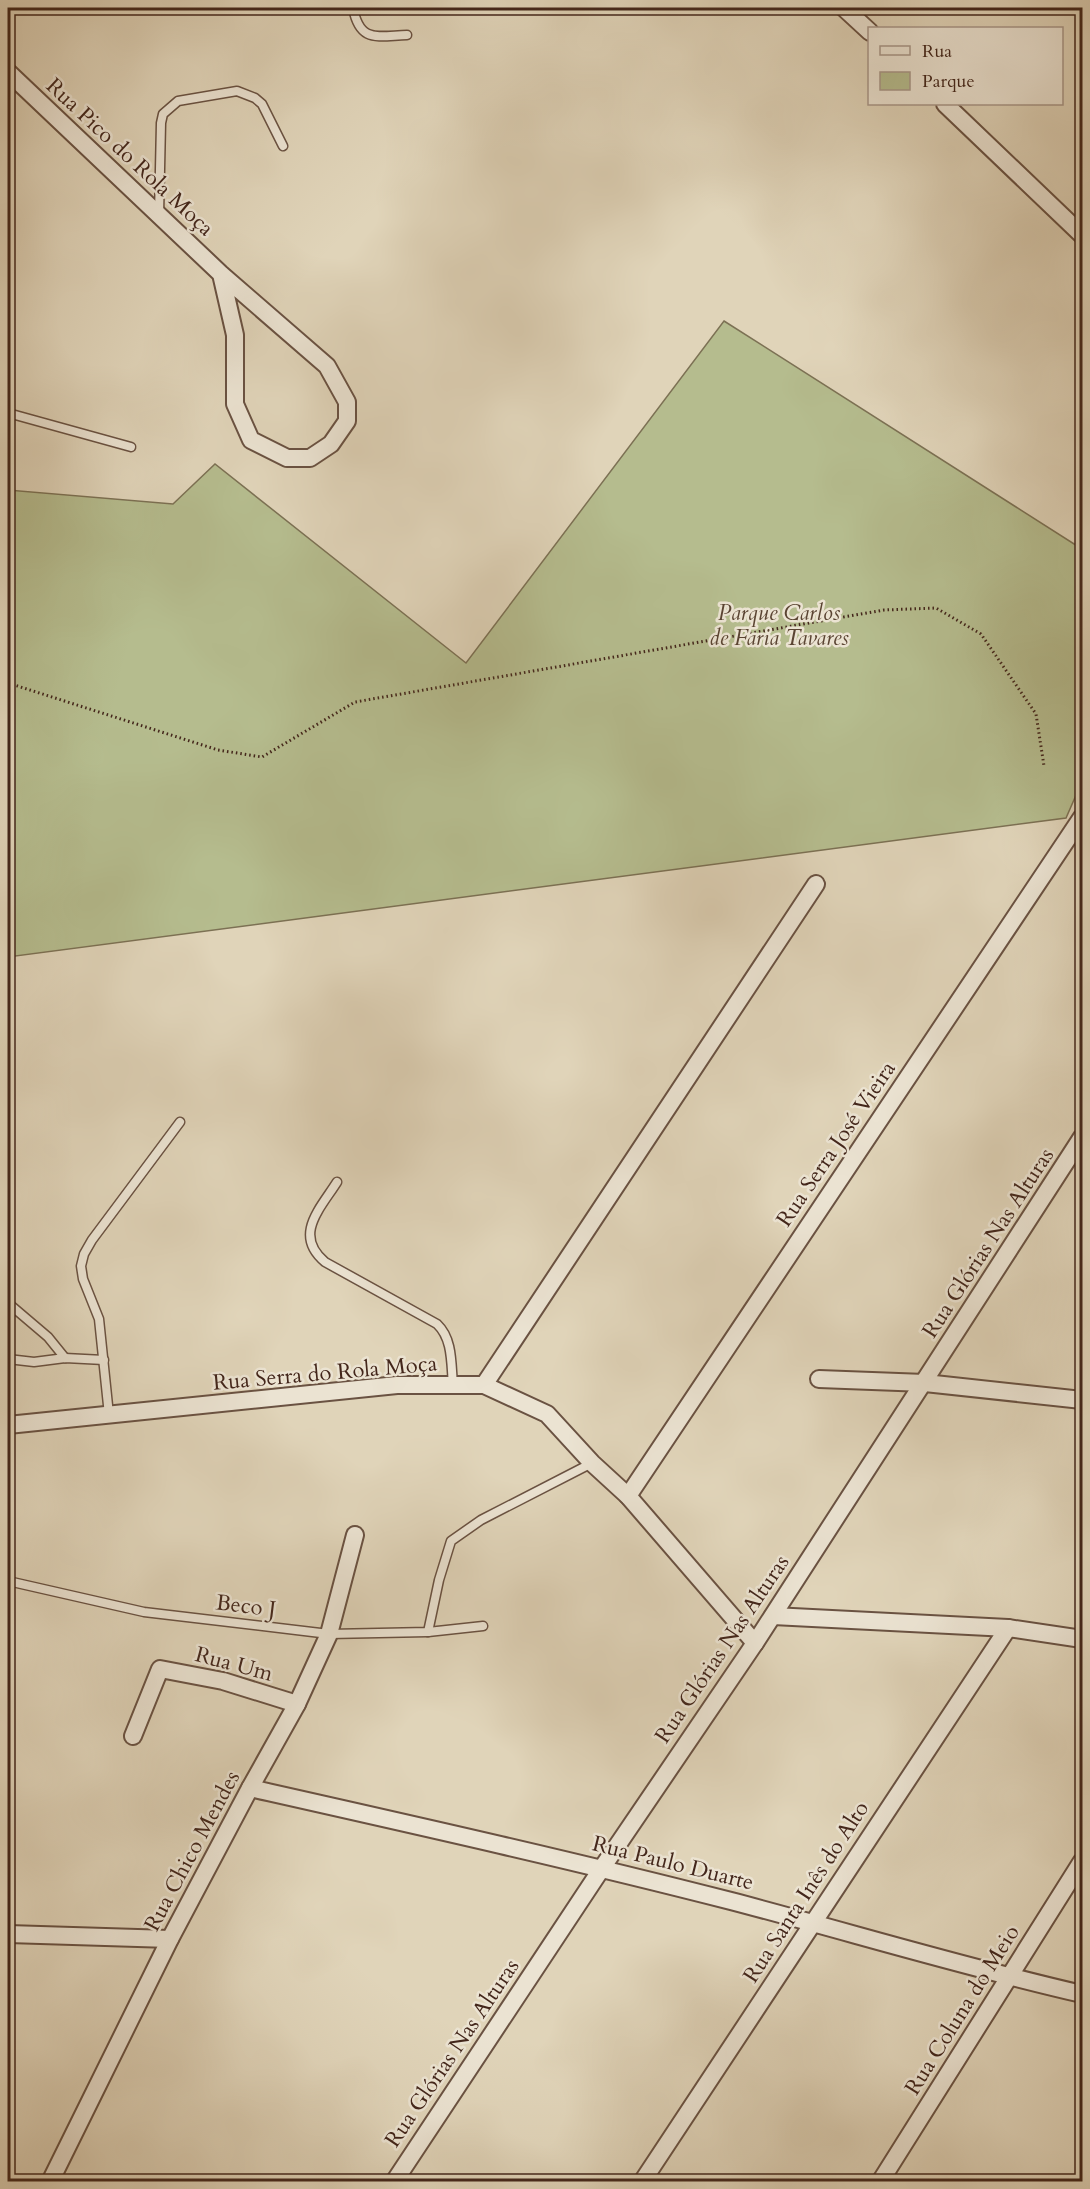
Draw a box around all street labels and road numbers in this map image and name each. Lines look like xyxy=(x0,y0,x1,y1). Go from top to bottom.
street label: Rua Pico do Rola Moça xyxy=(39,71,221,243)
street label: Rua Serra José Vieira xyxy=(769,1055,903,1233)
street label: Rua Glórias Nas Alturas xyxy=(915,1142,1061,1344)
street label: Rua Serra do Rola Moça xyxy=(212,1348,439,1398)
street label: Rua Glórias Nas Alturas xyxy=(648,1549,796,1749)
street label: Beco J xyxy=(214,1587,278,1625)
street label: Rua Um xyxy=(192,1639,277,1689)
street label: Rua Chico Mendes xyxy=(137,1765,247,1937)
street label: Rua Santa Inês do Alto xyxy=(736,1795,876,1989)
street label: Rua Paulo Duarte xyxy=(589,1828,757,1898)
street label: Rua Coluna do Meio xyxy=(898,1919,1027,2101)
street label: Rua Glórias Nas Alturas xyxy=(378,1953,526,2153)

